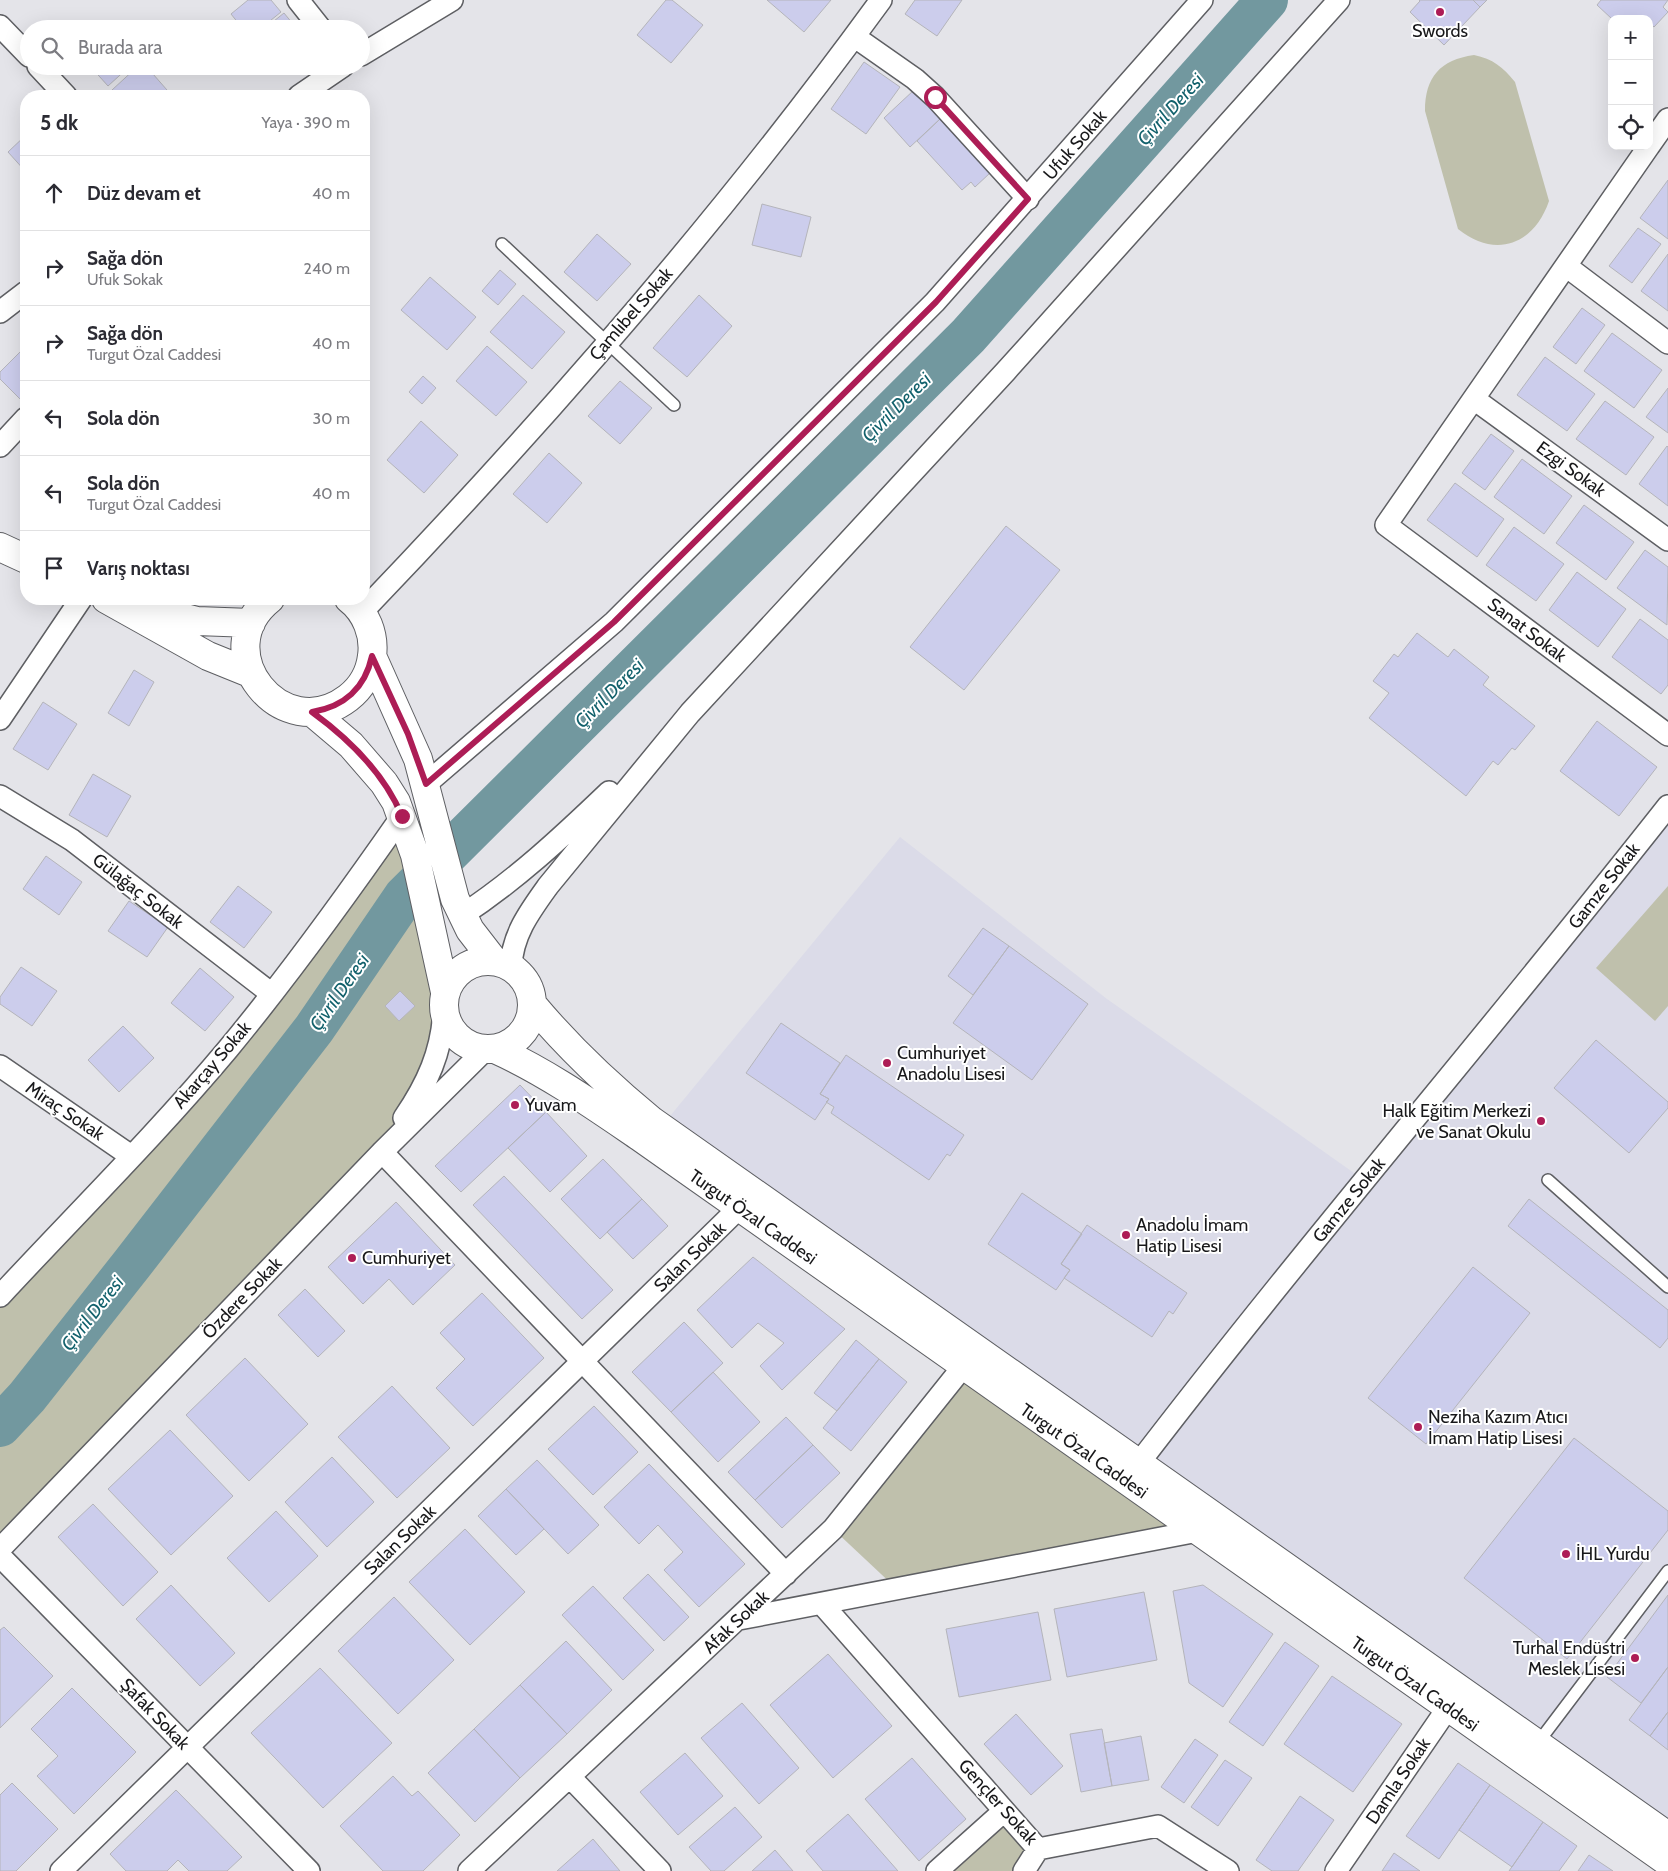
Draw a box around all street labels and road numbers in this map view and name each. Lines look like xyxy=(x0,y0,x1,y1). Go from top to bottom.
street label: Ufuk Sokak xyxy=(1039,105,1112,184)
street label: Çamlıbel Sokak xyxy=(585,262,678,365)
street label: Ezgi Sokak xyxy=(1532,437,1611,502)
street label: Sanat Sokak xyxy=(1483,593,1571,667)
street label: Gamze Sokak xyxy=(1564,838,1645,933)
street label: Gülağaç Sokak xyxy=(88,849,189,934)
street label: Akarçay Sokak xyxy=(168,1016,256,1113)
street label: Miraç Sokak xyxy=(22,1077,109,1146)
street label: Gamze Sokak xyxy=(1308,1152,1391,1247)
street label: Turgut Özal Caddesi xyxy=(685,1165,821,1269)
street label: Salan Sokak xyxy=(650,1217,731,1297)
street label: Özdere Sokak xyxy=(198,1252,287,1343)
street label: Turgut Özal Caddesi xyxy=(1016,1399,1152,1503)
street label: Salan Sokak xyxy=(360,1500,441,1580)
street label: Afak Sokak xyxy=(698,1585,774,1658)
street label: Turgut Özal Caddesi xyxy=(1347,1632,1483,1736)
street label: Şafak Sokak xyxy=(116,1674,195,1755)
street label: Damla Sokak xyxy=(1361,1733,1435,1828)
street label: Gençler Sokak xyxy=(954,1755,1043,1850)

